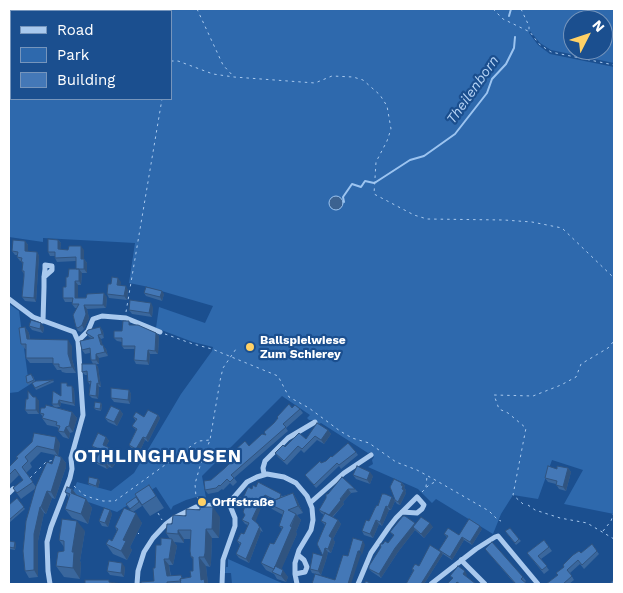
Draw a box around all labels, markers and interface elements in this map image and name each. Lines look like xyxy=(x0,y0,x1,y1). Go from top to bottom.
legend xyxy=(10,10,172,100)
north arrow xyxy=(563,10,613,60)
text: N xyxy=(589,17,608,35)
text: Road xyxy=(57,21,94,39)
text: Park xyxy=(57,46,89,64)
water label: Theilenborn xyxy=(443,53,503,127)
text: Building xyxy=(57,71,115,89)
place label: Ballspielwiese Zum Schierey xyxy=(260,333,346,361)
marker: Ballspielwiese Zum Schierey xyxy=(244,341,256,353)
district label: OTHLINGHAUSEN xyxy=(72,446,244,468)
place label: Orffstraße xyxy=(212,495,274,509)
marker: Orffstraße xyxy=(196,496,208,508)

